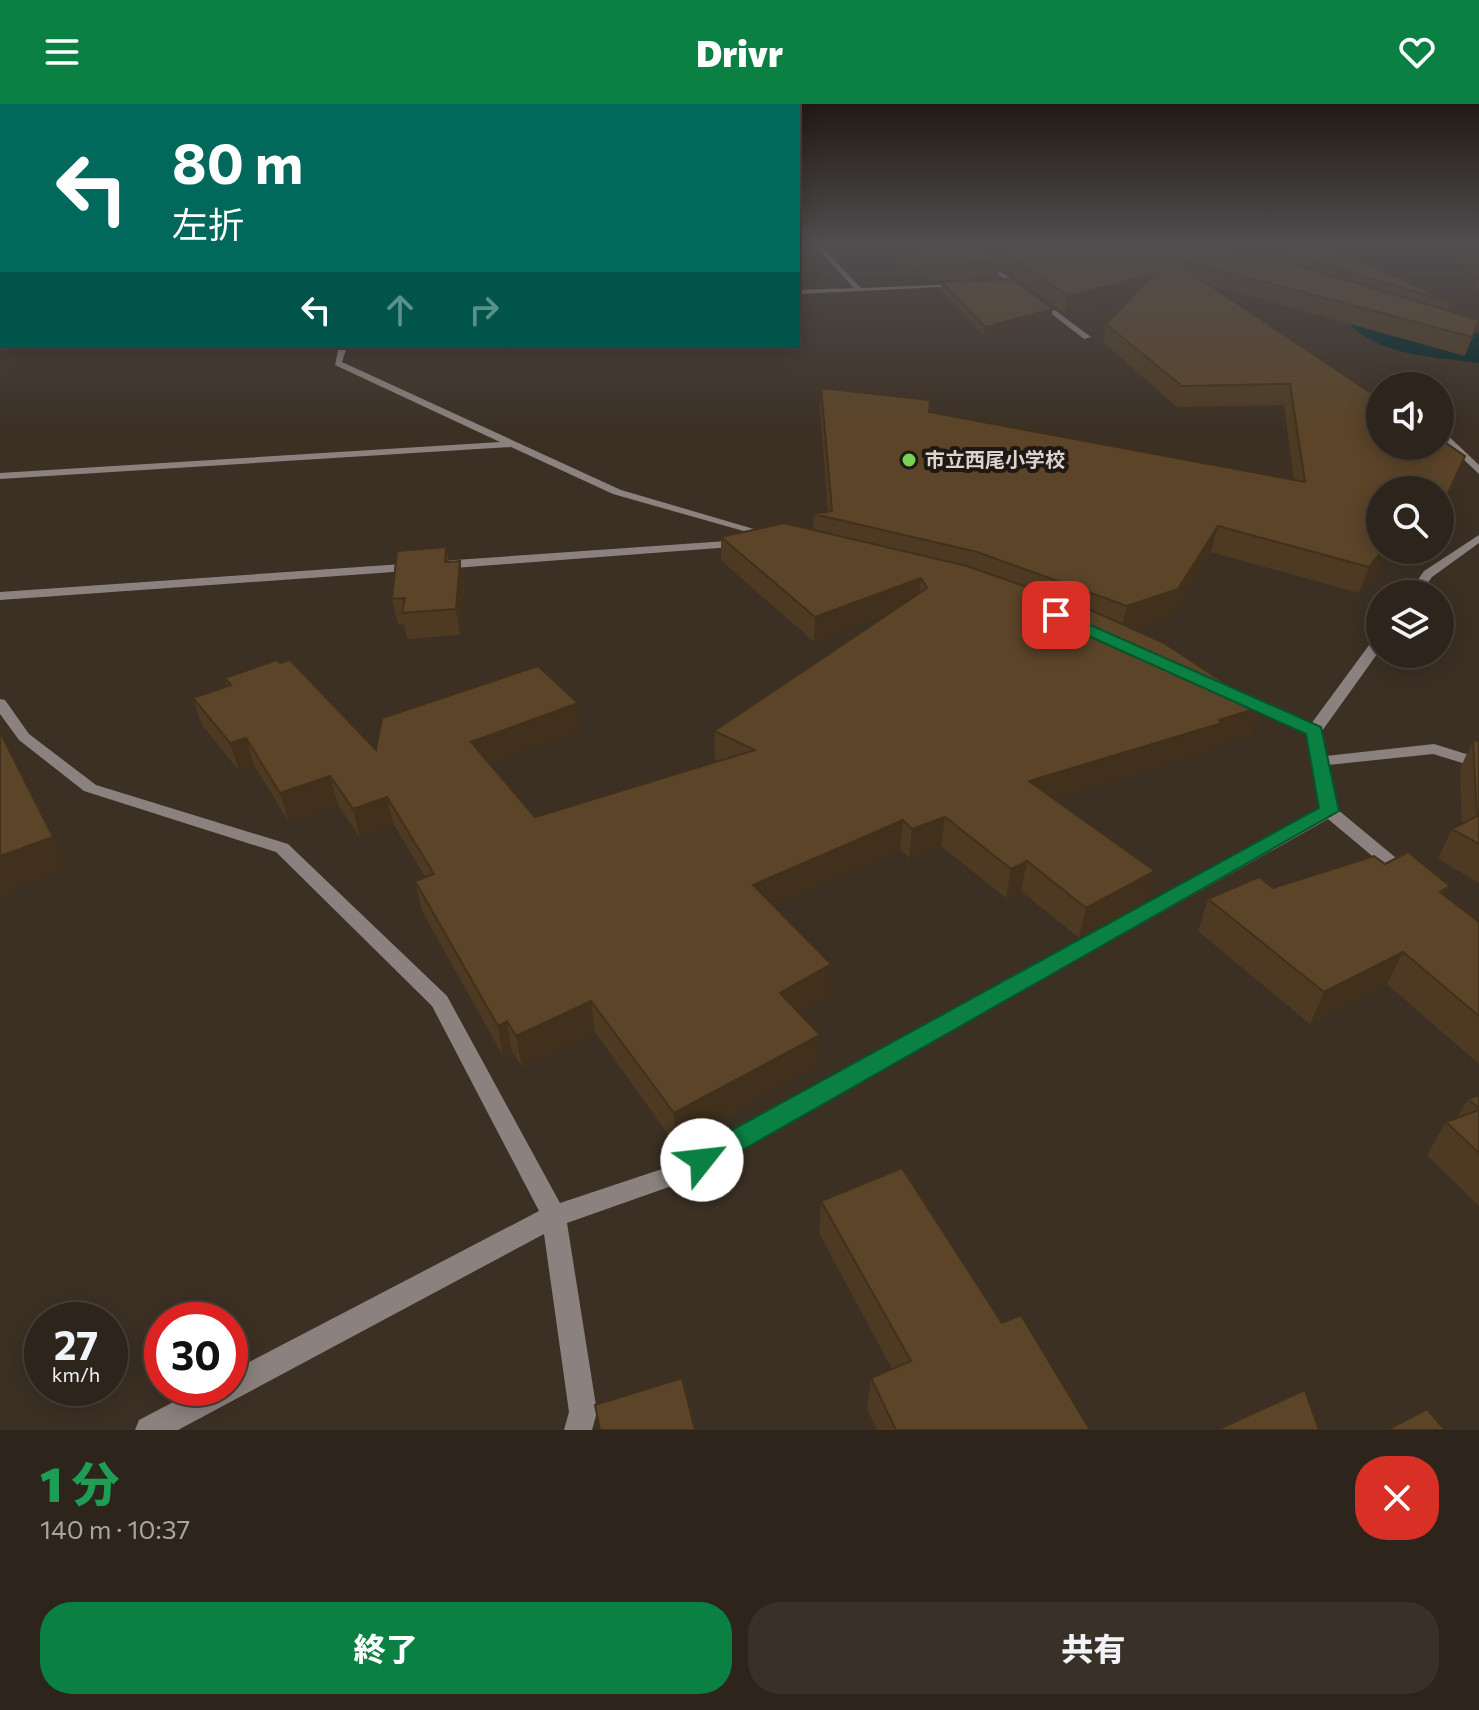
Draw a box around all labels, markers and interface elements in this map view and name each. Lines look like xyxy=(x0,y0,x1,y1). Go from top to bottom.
icon: menu xyxy=(40,30,84,74)
text: Drivr xyxy=(696,30,783,74)
icon: heart xyxy=(1395,30,1439,74)
text: 80 m xyxy=(172,127,303,196)
icon: left xyxy=(40,136,144,240)
text: 左折 xyxy=(172,201,244,245)
icon: left xyxy=(294,288,338,332)
icon: ahead xyxy=(378,288,422,332)
icon: right xyxy=(462,288,506,332)
map controls xyxy=(1366,372,1454,668)
button: sound xyxy=(1366,372,1454,460)
place label: 市立西尾小学校 xyxy=(925,447,1065,471)
marker: 市立西尾小学校 xyxy=(900,451,918,469)
button: search xyxy=(1366,476,1454,564)
button: layers xyxy=(1366,580,1454,668)
pin xyxy=(1022,581,1090,649)
icon: arrive xyxy=(1034,593,1078,637)
position arrow xyxy=(660,1118,744,1202)
speed limit sign: 30 xyxy=(144,1302,248,1406)
text: 27 xyxy=(54,1319,98,1368)
text: km/h xyxy=(52,1362,100,1386)
text: 1 分 xyxy=(40,1453,120,1512)
button: close xyxy=(1355,1456,1439,1540)
text: 140 m · 10:37 xyxy=(40,1513,190,1544)
button: 終了 xyxy=(40,1602,732,1694)
button: 共有 xyxy=(748,1602,1439,1694)

